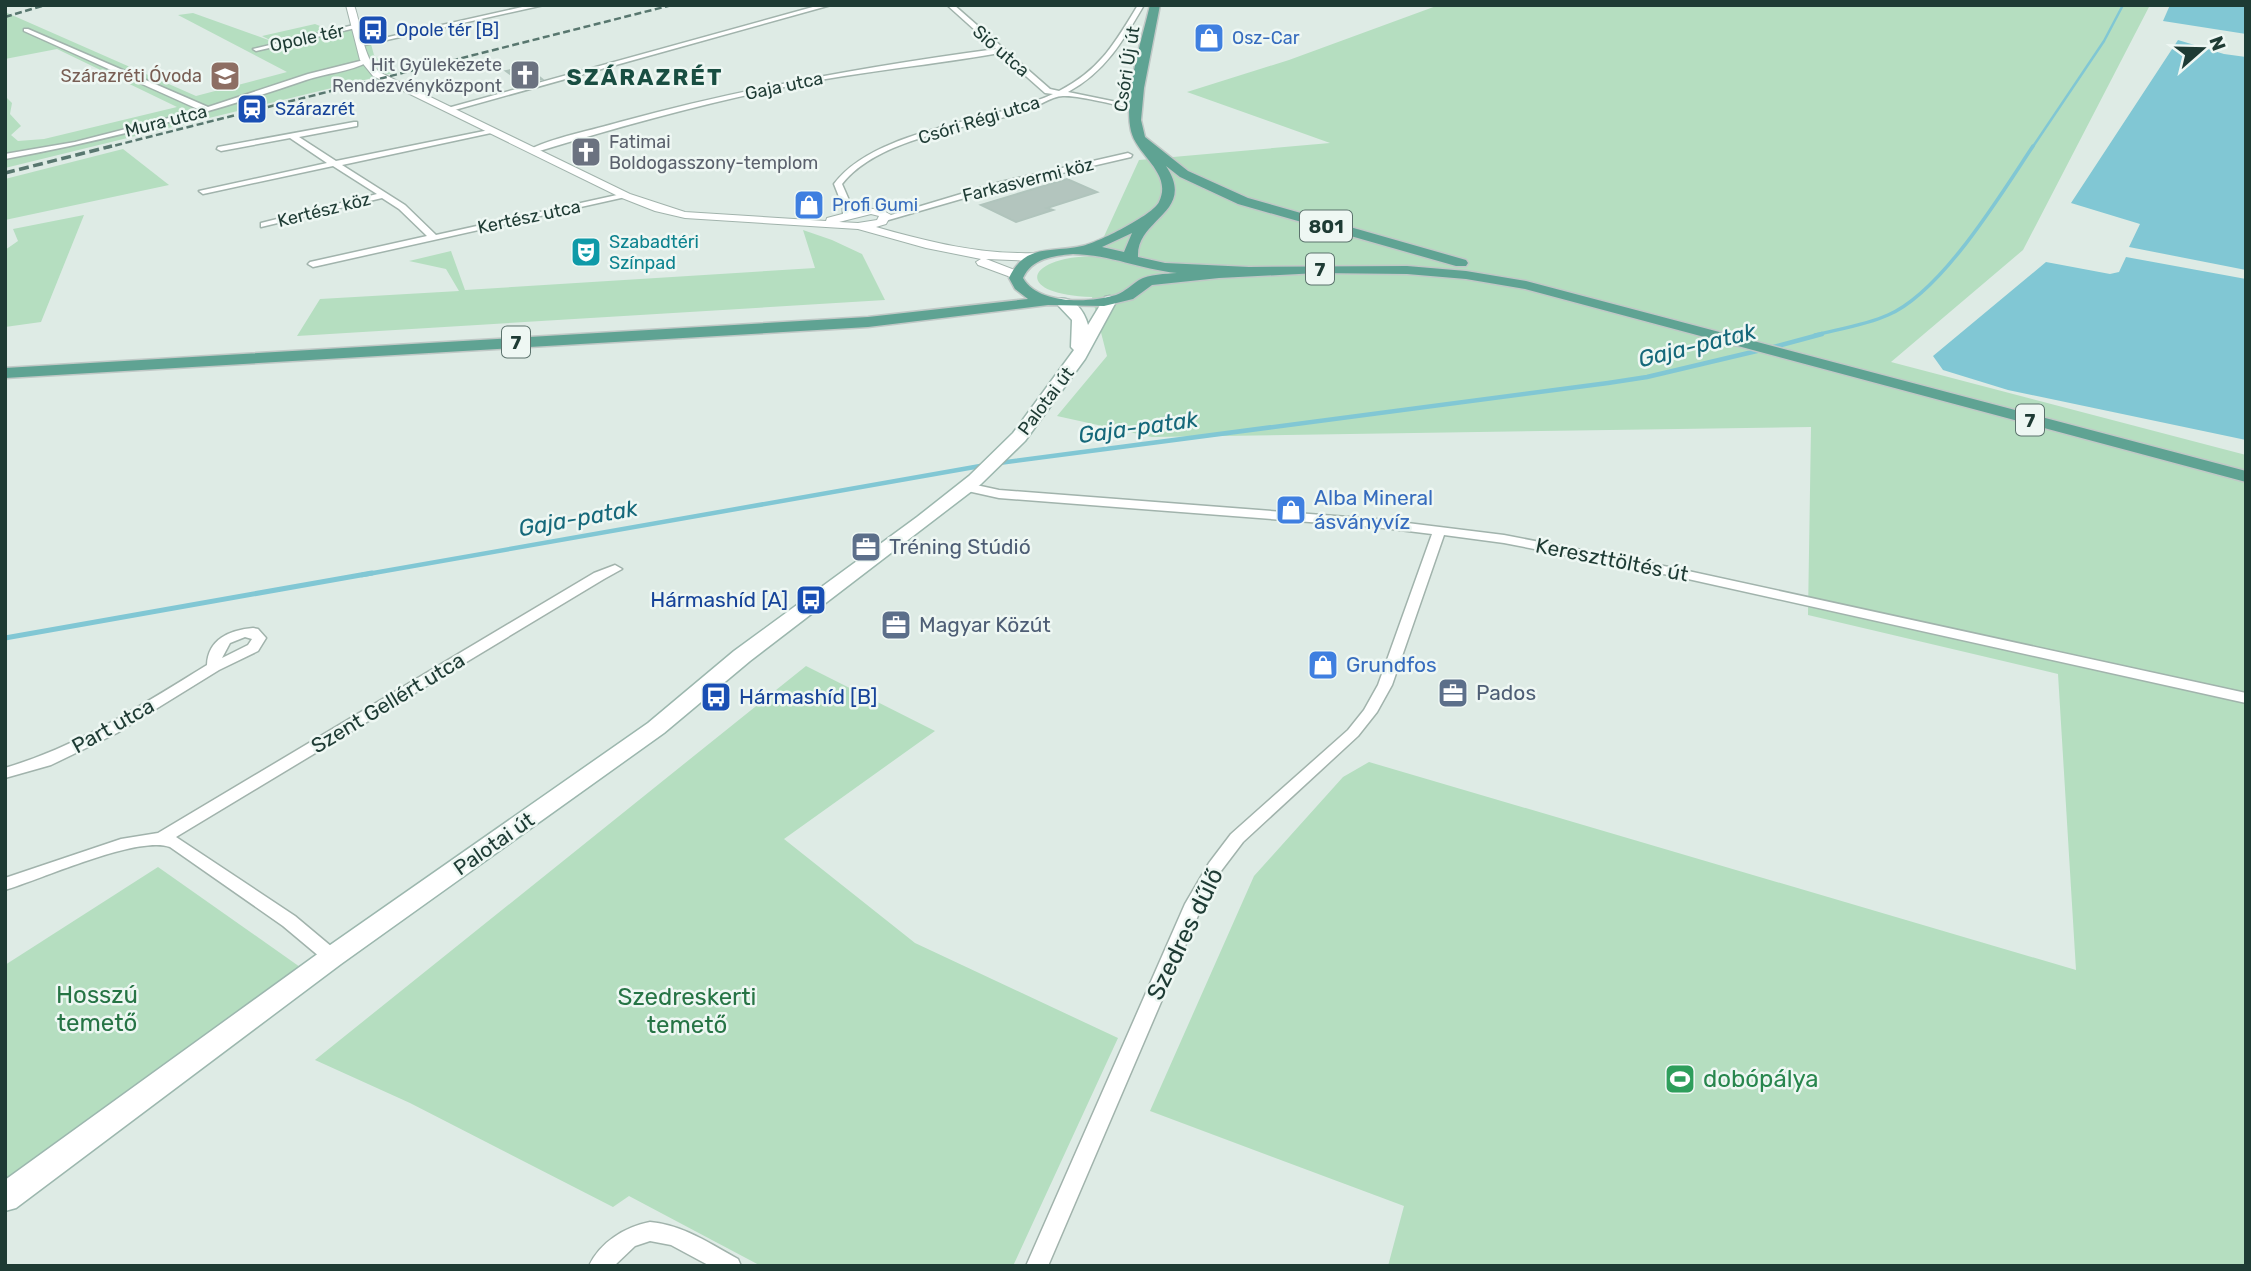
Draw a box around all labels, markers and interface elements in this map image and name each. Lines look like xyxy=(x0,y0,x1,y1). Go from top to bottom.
bus stop icon: Opole tér [B] xyxy=(356,13,390,47)
north arrow xyxy=(2167,14,2237,84)
street label: Opole tér xyxy=(268,19,346,57)
place label: Opole tér [B] xyxy=(396,19,499,41)
street label: Sió utca xyxy=(968,20,1034,82)
shop icon: Osz-Car xyxy=(1192,21,1226,55)
street label: Csóri Új út xyxy=(1109,25,1145,113)
place label: Osz-Car xyxy=(1232,27,1300,49)
text: N xyxy=(2204,33,2231,54)
place label: Hit Gyülekezete Rendezvényközpont xyxy=(332,54,502,97)
church icon: Hit Gyülekezete Rendezvényközpont xyxy=(508,58,542,92)
school or university icon: Szárazréti Óvoda xyxy=(208,59,242,93)
district label: SZÁRAZRÉT xyxy=(566,63,724,91)
place label: Szárazréti Óvoda xyxy=(61,65,202,87)
street label: Gaja utca xyxy=(743,67,825,105)
street label: Csóri Régi utca xyxy=(915,91,1043,149)
station icon: Szárazrét xyxy=(235,92,269,126)
place label: Szárazrét xyxy=(275,98,355,120)
street label: Mura utca xyxy=(123,100,209,142)
place label: Fatimai Boldogasszony-templom xyxy=(609,131,818,174)
church icon: Fatimai Boldogasszony-templom xyxy=(569,135,603,169)
street label: Farkasvermi köz xyxy=(960,153,1096,207)
street label: Kertész köz xyxy=(275,188,373,232)
shop icon: Profi Gumi xyxy=(792,188,826,222)
place label: Profi Gumi xyxy=(832,194,918,216)
street label: Kertész utca xyxy=(475,195,583,239)
road number: 801 xyxy=(1300,210,1352,242)
place label: Szabadtéri Színpad xyxy=(609,231,699,274)
theatre icon: Szabadtéri Színpad xyxy=(569,235,603,269)
road number: 7 xyxy=(1306,254,1334,284)
water label: Gaja-patak xyxy=(1635,317,1760,373)
road number: 7 xyxy=(502,326,530,358)
street label: Palotai út xyxy=(1013,363,1079,439)
road number: 7 xyxy=(2016,404,2044,436)
water label: Gaja-patak xyxy=(1076,405,1201,449)
place label: Alba Mineral ásványvíz xyxy=(1314,485,1433,534)
shop icon: Alba Mineral ásványvíz xyxy=(1274,493,1308,527)
water label: Gaja-patak xyxy=(516,494,641,542)
office icon: Tréning Stúdió xyxy=(849,530,883,564)
street label: Kereszttöltés út xyxy=(1534,532,1691,587)
place label: Tréning Stúdió xyxy=(889,534,1031,559)
bus stop icon: Hármashíd [A] xyxy=(794,583,828,617)
place label: Hármashíd [A] xyxy=(650,587,788,612)
office icon: Magyar Közút xyxy=(879,608,913,642)
place label: Magyar Közút xyxy=(919,612,1051,637)
street label: Szent Gellért utca xyxy=(306,647,469,758)
shop icon: Grundfos xyxy=(1306,648,1340,682)
place label: Grundfos xyxy=(1346,652,1437,677)
office icon: Pados xyxy=(1436,676,1470,710)
bus stop icon: Hármashíd [B] xyxy=(699,680,733,714)
place label: Pados xyxy=(1476,680,1536,705)
place label: Hármashíd [B] xyxy=(739,684,877,709)
street label: Part utca xyxy=(67,693,158,758)
street label: Palotai út xyxy=(449,807,539,880)
street label: Szedres dűlő xyxy=(1141,863,1229,1005)
park label: Hosszú temető xyxy=(56,981,138,1037)
park label: Szedreskerti temető xyxy=(618,983,756,1039)
sports icon: dobópálya xyxy=(1663,1062,1697,1096)
place label: dobópálya xyxy=(1703,1065,1819,1093)

